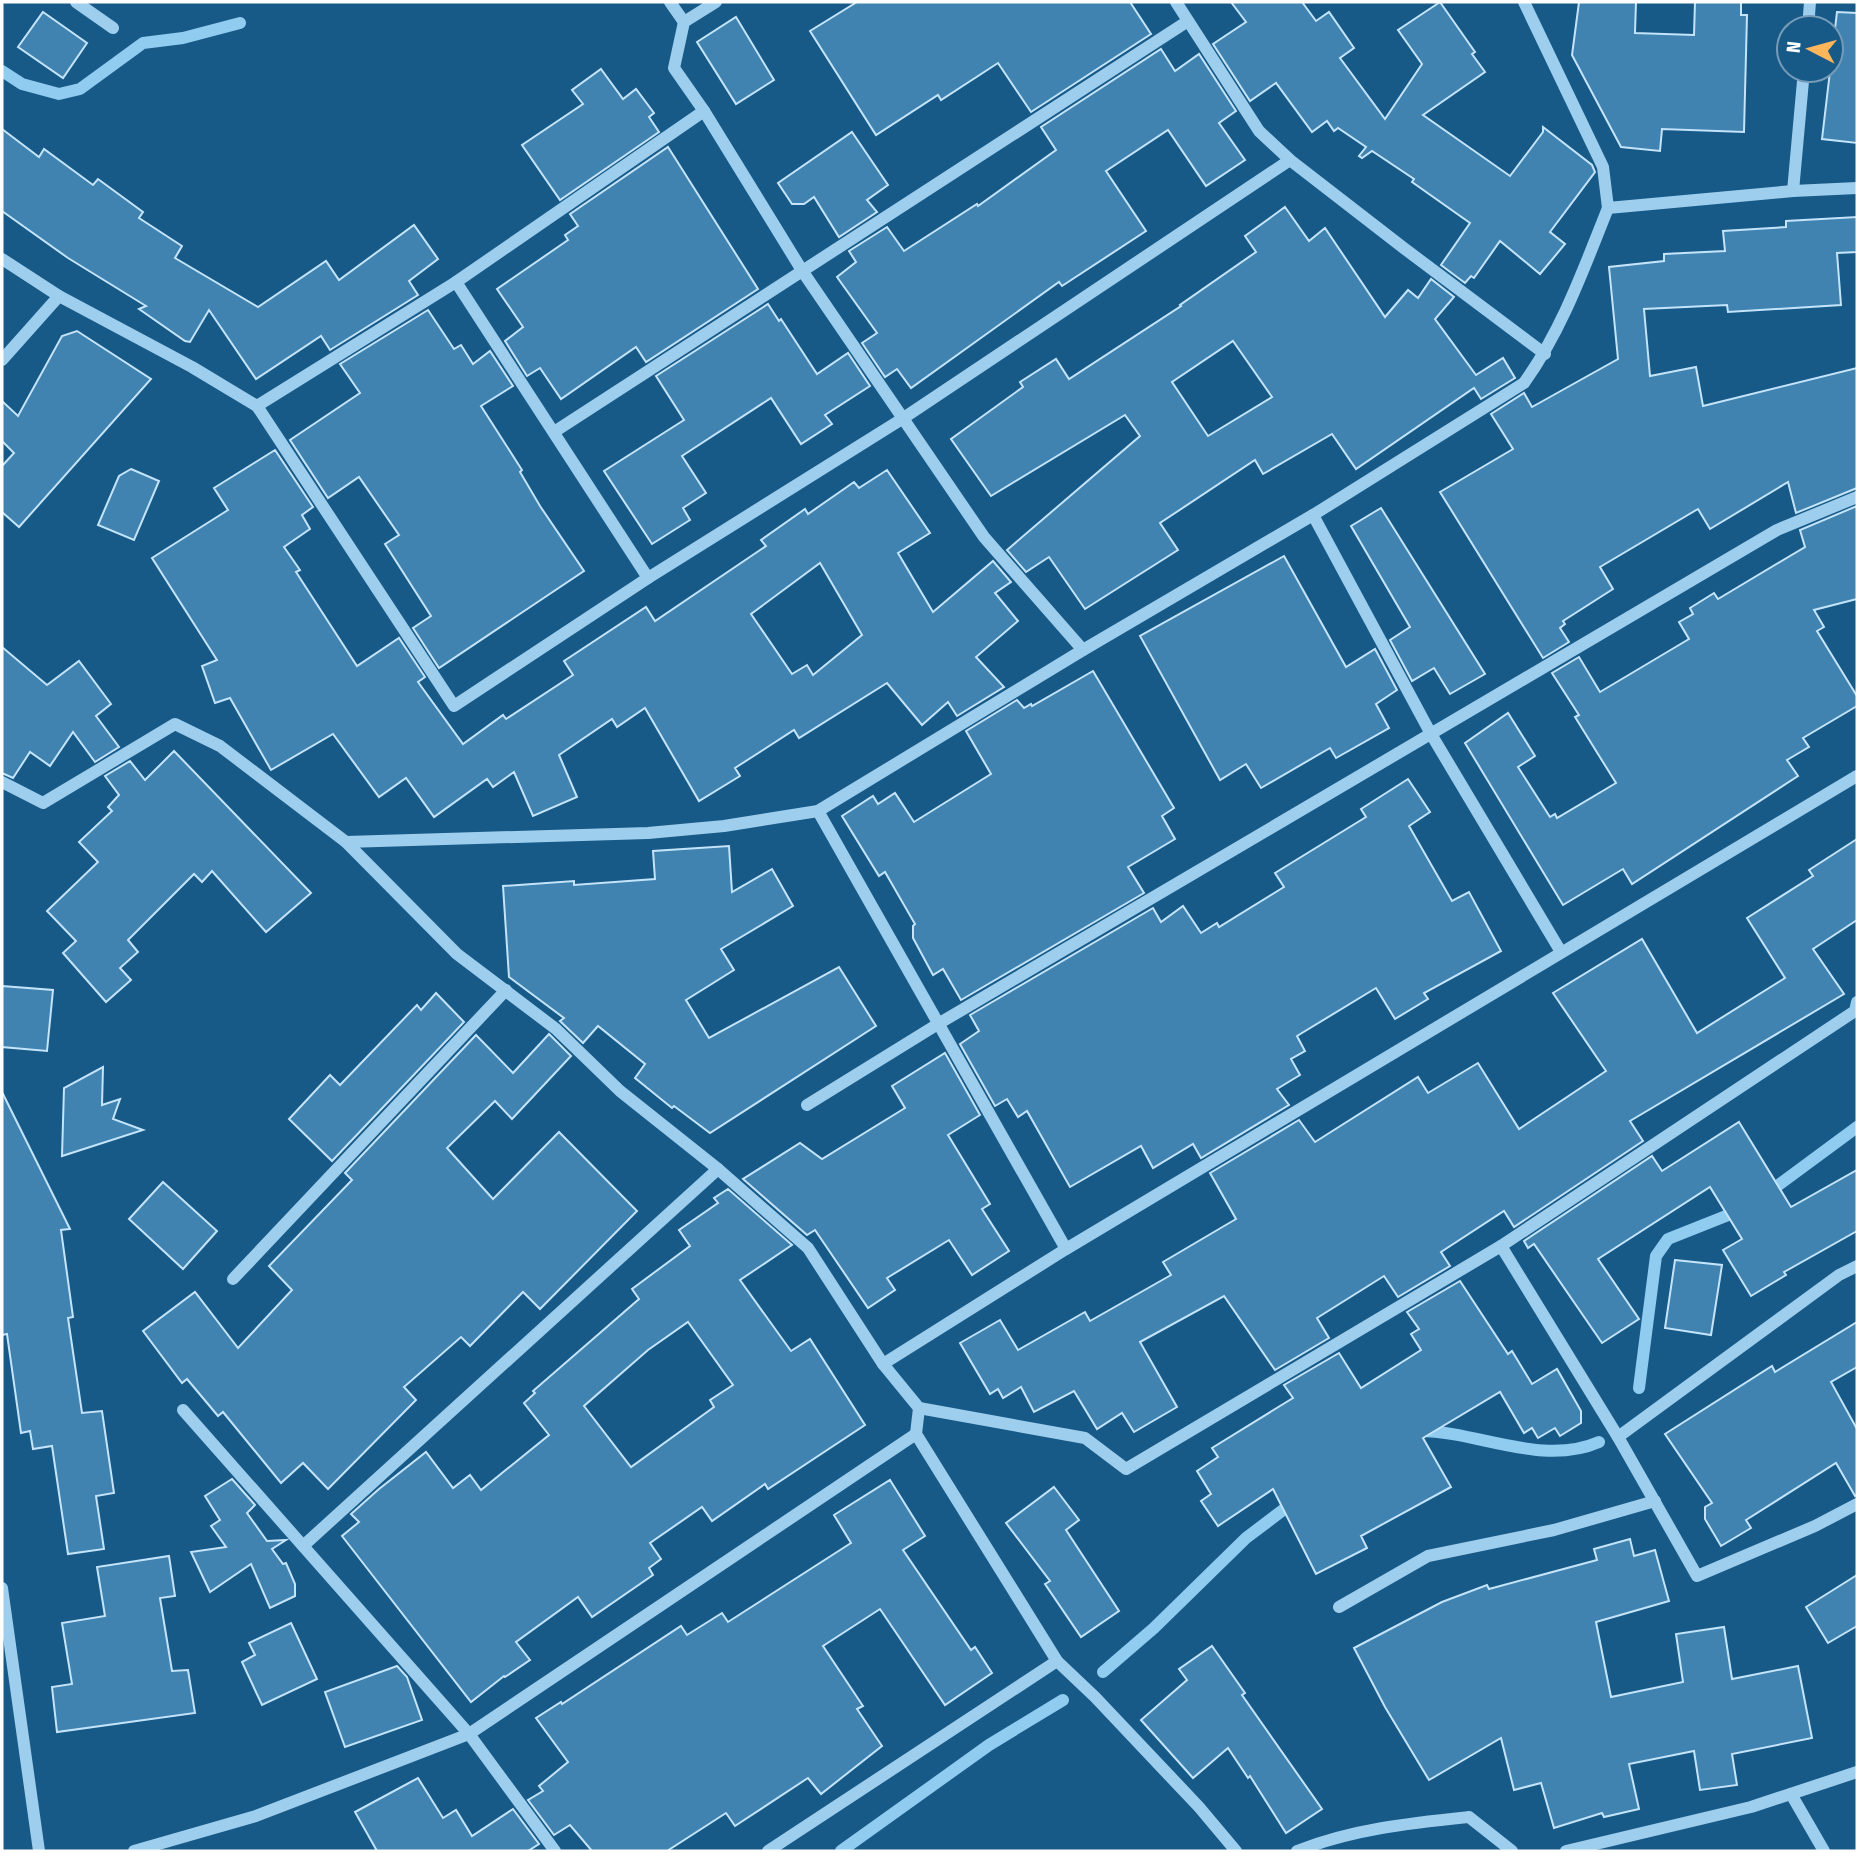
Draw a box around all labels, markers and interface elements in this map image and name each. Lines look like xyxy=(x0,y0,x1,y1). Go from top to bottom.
north arrow xyxy=(1775,14,1845,84)
text: N xyxy=(1782,40,1806,54)

